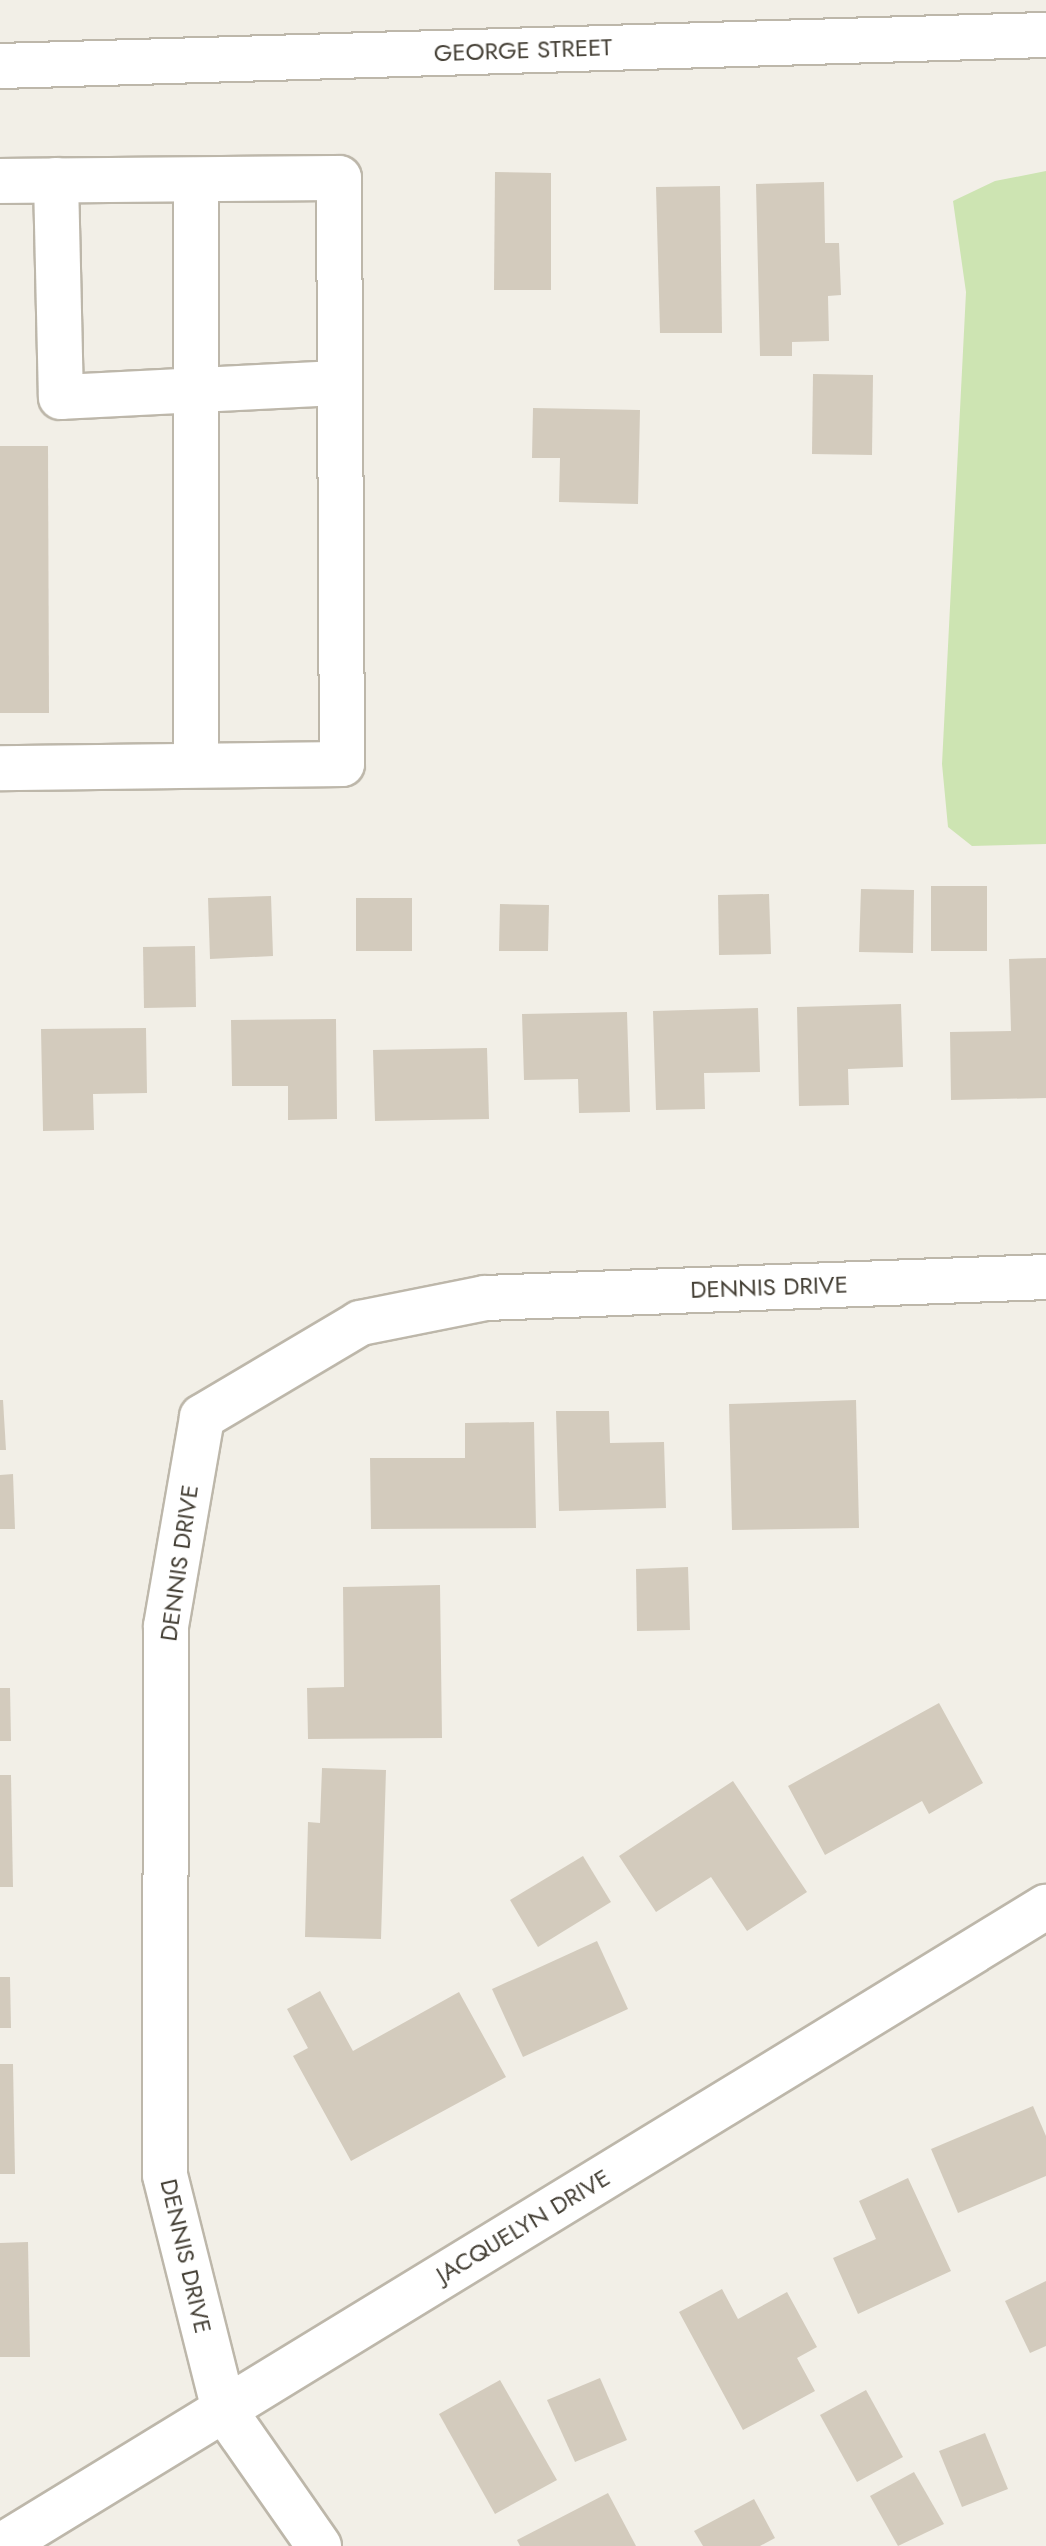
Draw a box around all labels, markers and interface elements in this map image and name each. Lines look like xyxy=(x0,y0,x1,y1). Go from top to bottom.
street label: GEORGE STREET xyxy=(433,32,613,68)
street label: DENNIS DRIVE xyxy=(690,1270,848,1304)
street label: DENNIS DRIVE xyxy=(154,1483,204,1643)
street label: JACQUELYN DRIVE xyxy=(431,2163,615,2289)
street label: DENNIS DRIVE xyxy=(154,2176,218,2336)

